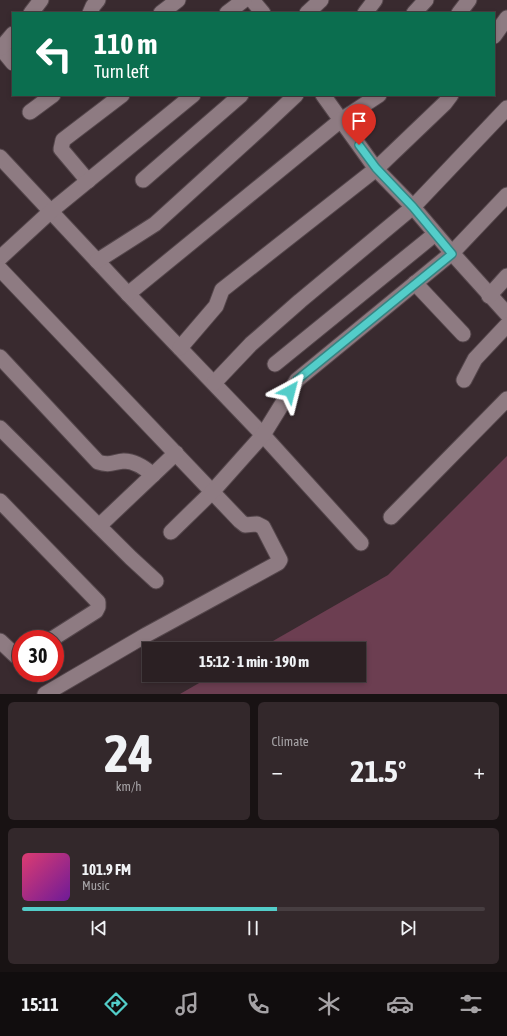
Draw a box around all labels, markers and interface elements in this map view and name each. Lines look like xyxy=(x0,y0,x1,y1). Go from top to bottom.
icon: left xyxy=(28,28,80,80)
text: 110 m xyxy=(94,28,157,60)
text: Turn left xyxy=(94,61,149,82)
pin xyxy=(342,104,376,145)
icon: arrive xyxy=(348,110,370,132)
position arrow xyxy=(269,370,311,412)
speed limit sign: 30 xyxy=(12,630,64,682)
text: 15:12 · 1 min · 190 m xyxy=(199,653,309,670)
text: 24 xyxy=(104,723,153,783)
text: Climate xyxy=(272,734,309,749)
text: 21.5° xyxy=(350,754,406,788)
text: − xyxy=(272,758,283,784)
text: + xyxy=(474,758,485,784)
text: km/h xyxy=(116,779,142,794)
text: 101.9 FM xyxy=(82,861,131,878)
text: Music xyxy=(82,878,109,893)
icon: previous xyxy=(88,917,110,939)
icon: pause xyxy=(242,917,264,939)
icon: next xyxy=(397,917,419,939)
icon: directions xyxy=(102,990,130,1018)
icon: music xyxy=(173,990,201,1018)
icon: phone xyxy=(244,990,272,1018)
icon: climate xyxy=(315,990,343,1018)
icon: car xyxy=(386,990,414,1018)
icon: filters xyxy=(457,990,485,1018)
text: 15:11 xyxy=(22,994,59,1015)

